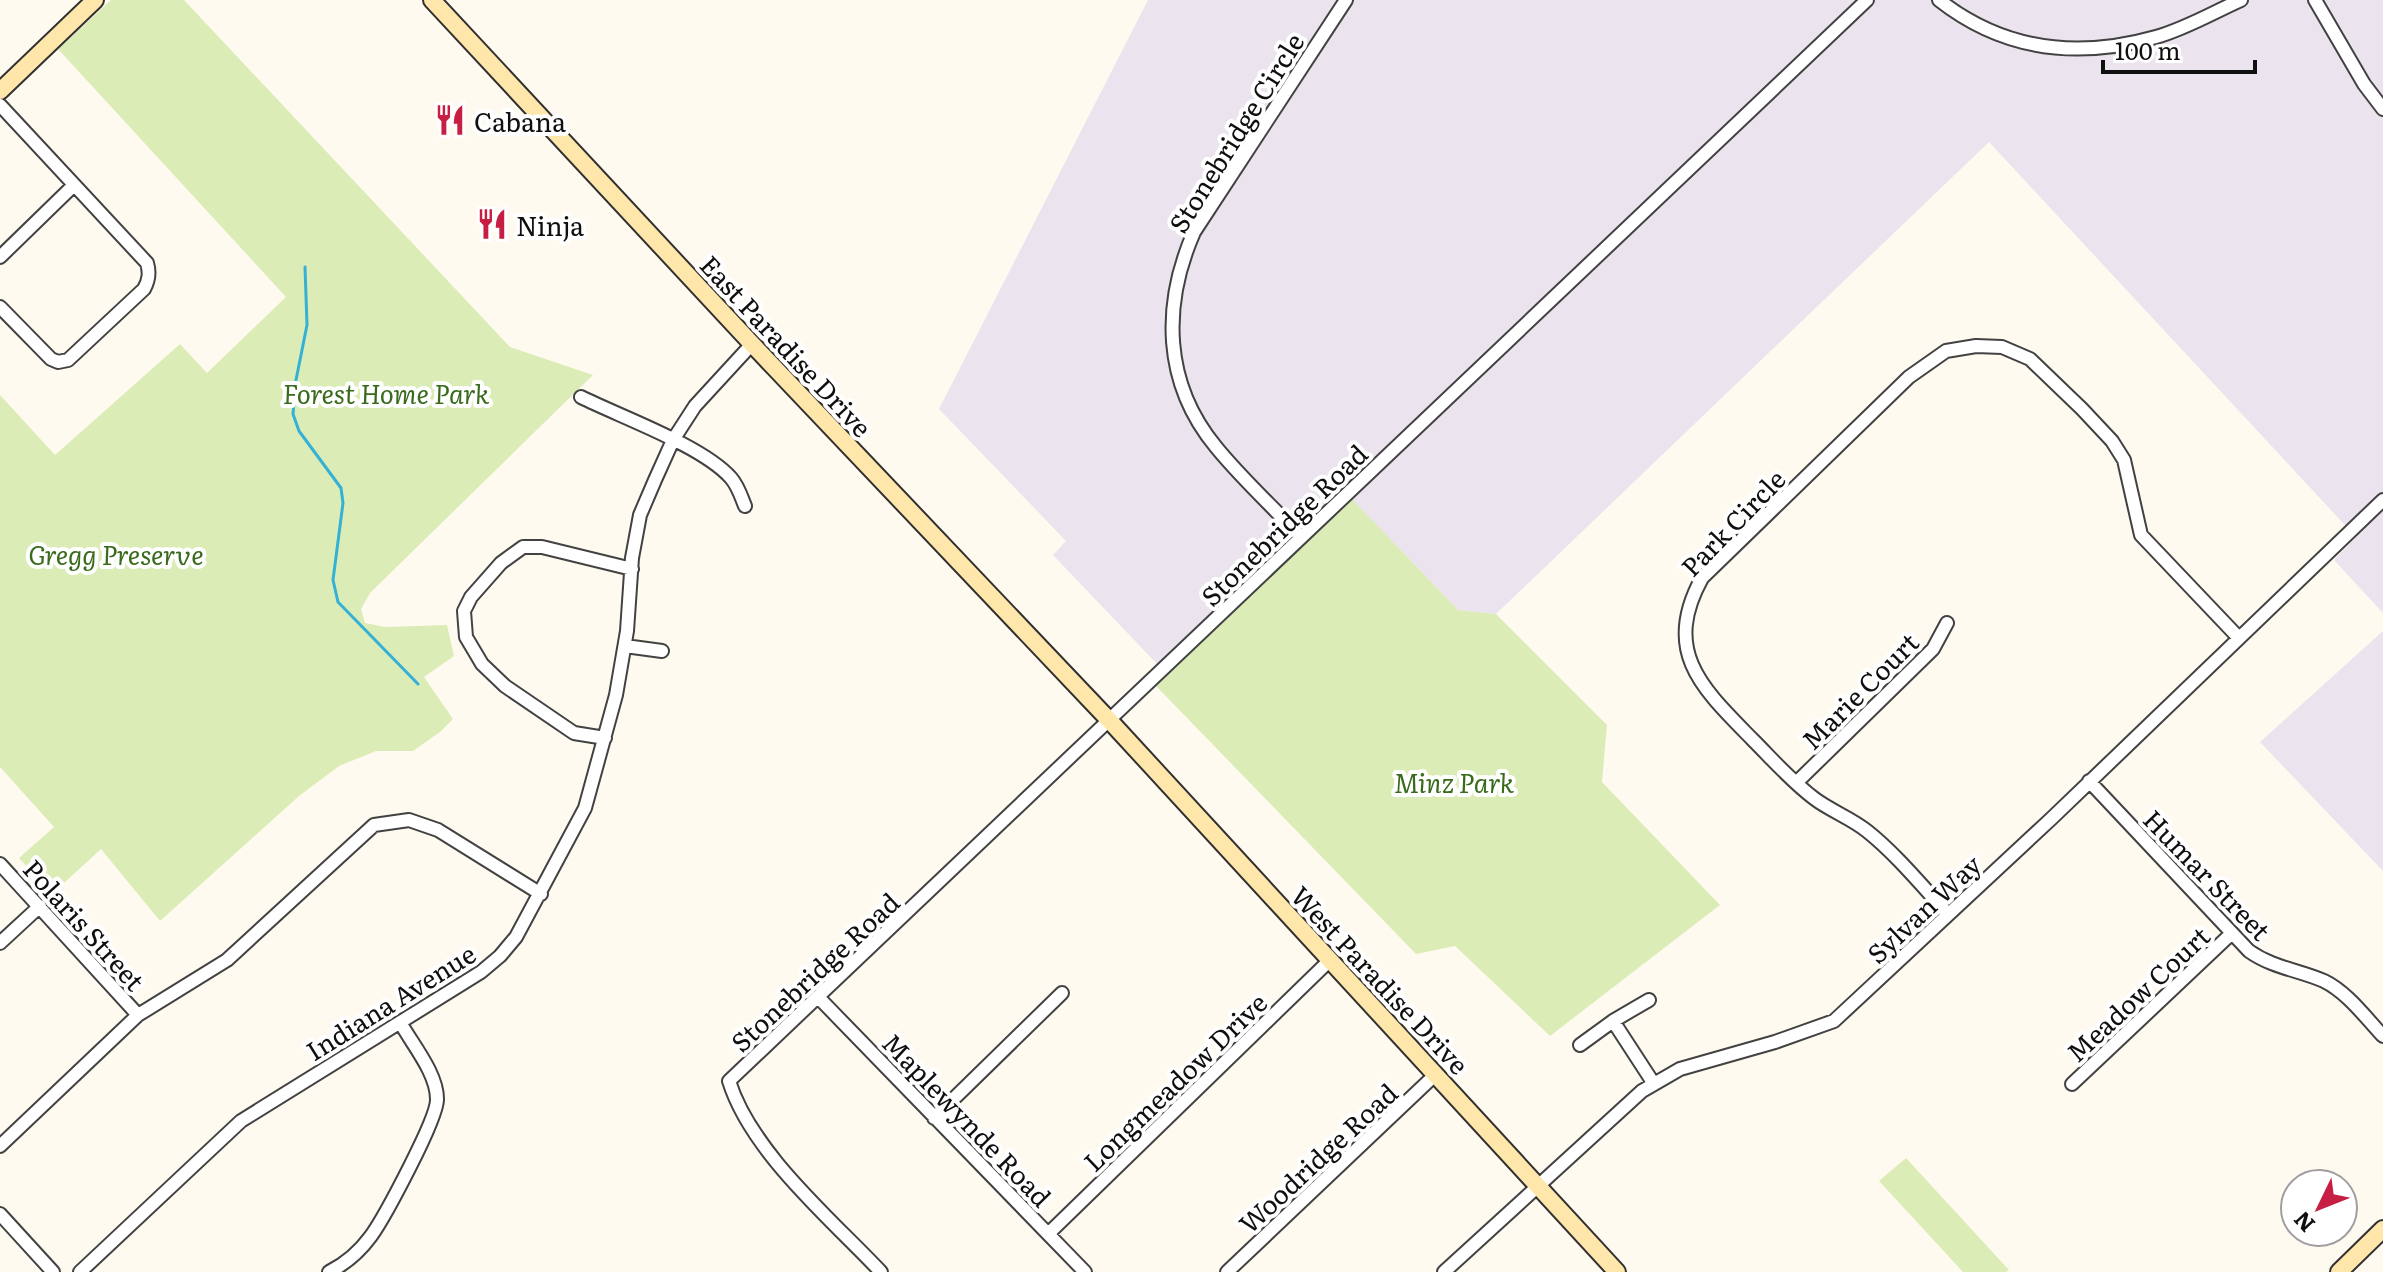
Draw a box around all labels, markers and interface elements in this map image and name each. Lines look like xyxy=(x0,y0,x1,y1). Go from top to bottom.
scale bar xyxy=(2103,24,2255,74)
street label: Stonebridge Circle xyxy=(1158,25,1312,239)
text: 100 m xyxy=(2115,32,2181,67)
place label: Cabana xyxy=(474,101,566,140)
restaurant icon: Cabana xyxy=(433,103,467,137)
place label: Ninja xyxy=(516,205,584,244)
restaurant icon: Ninja xyxy=(475,207,509,241)
street label: East Paradise Drive xyxy=(692,245,882,445)
park label: Forest Home Park xyxy=(283,373,490,412)
street label: Stonebridge Road xyxy=(1191,434,1375,614)
street label: Park Circle xyxy=(1671,460,1793,584)
park label: Gregg Preserve xyxy=(28,534,204,573)
street label: Marie Court xyxy=(1792,622,1927,757)
park label: Minz Park xyxy=(1394,762,1515,801)
street label: Humar Street xyxy=(2135,800,2281,949)
street label: Sylvan Way xyxy=(1857,845,1989,971)
street label: Polaris Street xyxy=(15,850,155,999)
street label: West Paradise Drive xyxy=(1283,876,1479,1082)
street label: Stonebridge Road xyxy=(721,882,907,1060)
street label: Meadow Court xyxy=(2057,916,2218,1070)
street label: Indiana Avenue xyxy=(298,933,482,1069)
street label: Longmeadow Drive xyxy=(1073,983,1275,1179)
street label: Maplewynde Road xyxy=(875,1023,1061,1215)
street label: Woodridge Road xyxy=(1229,1073,1405,1241)
north arrow xyxy=(2279,1168,2359,1248)
text: N xyxy=(2285,1205,2322,1241)

